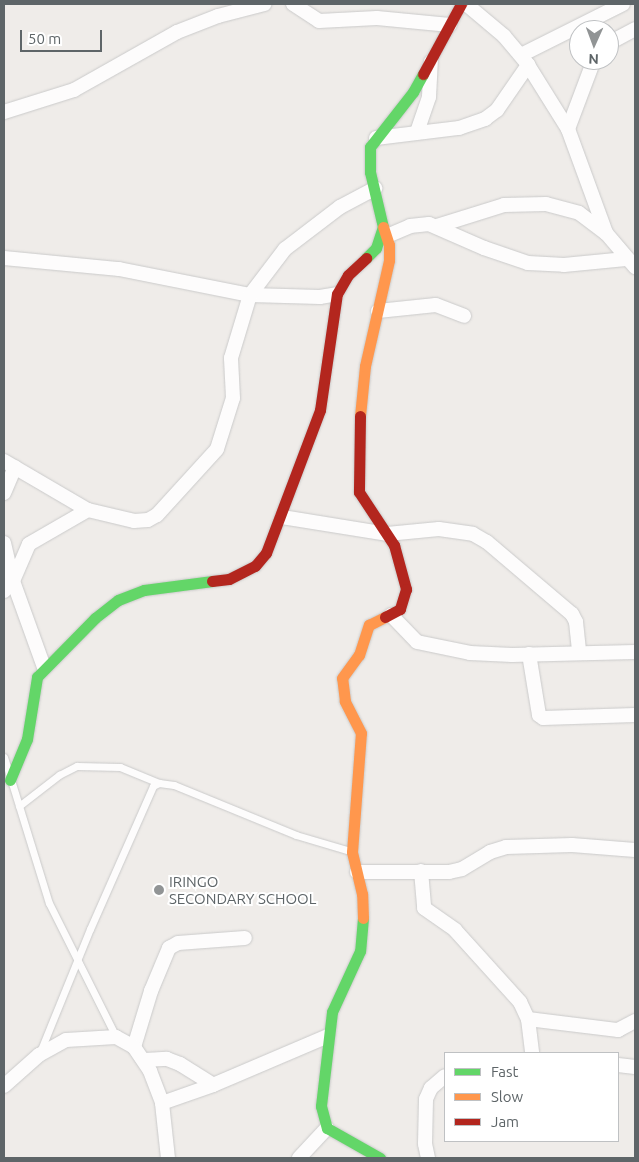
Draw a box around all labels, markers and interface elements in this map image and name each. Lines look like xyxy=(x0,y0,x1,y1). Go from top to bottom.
scale bar xyxy=(22,20,105,52)
north arrow xyxy=(569,20,619,70)
text: 50 m xyxy=(28,30,61,47)
text: N xyxy=(588,51,599,67)
place label: IRINGO SECONDARY SCHOOL xyxy=(169,872,316,907)
marker: IRINGO SECONDARY SCHOOL xyxy=(153,884,165,896)
legend xyxy=(444,1052,619,1142)
text: Fast xyxy=(491,1063,518,1080)
text: Slow xyxy=(491,1088,523,1105)
text: Jam xyxy=(491,1113,519,1130)

